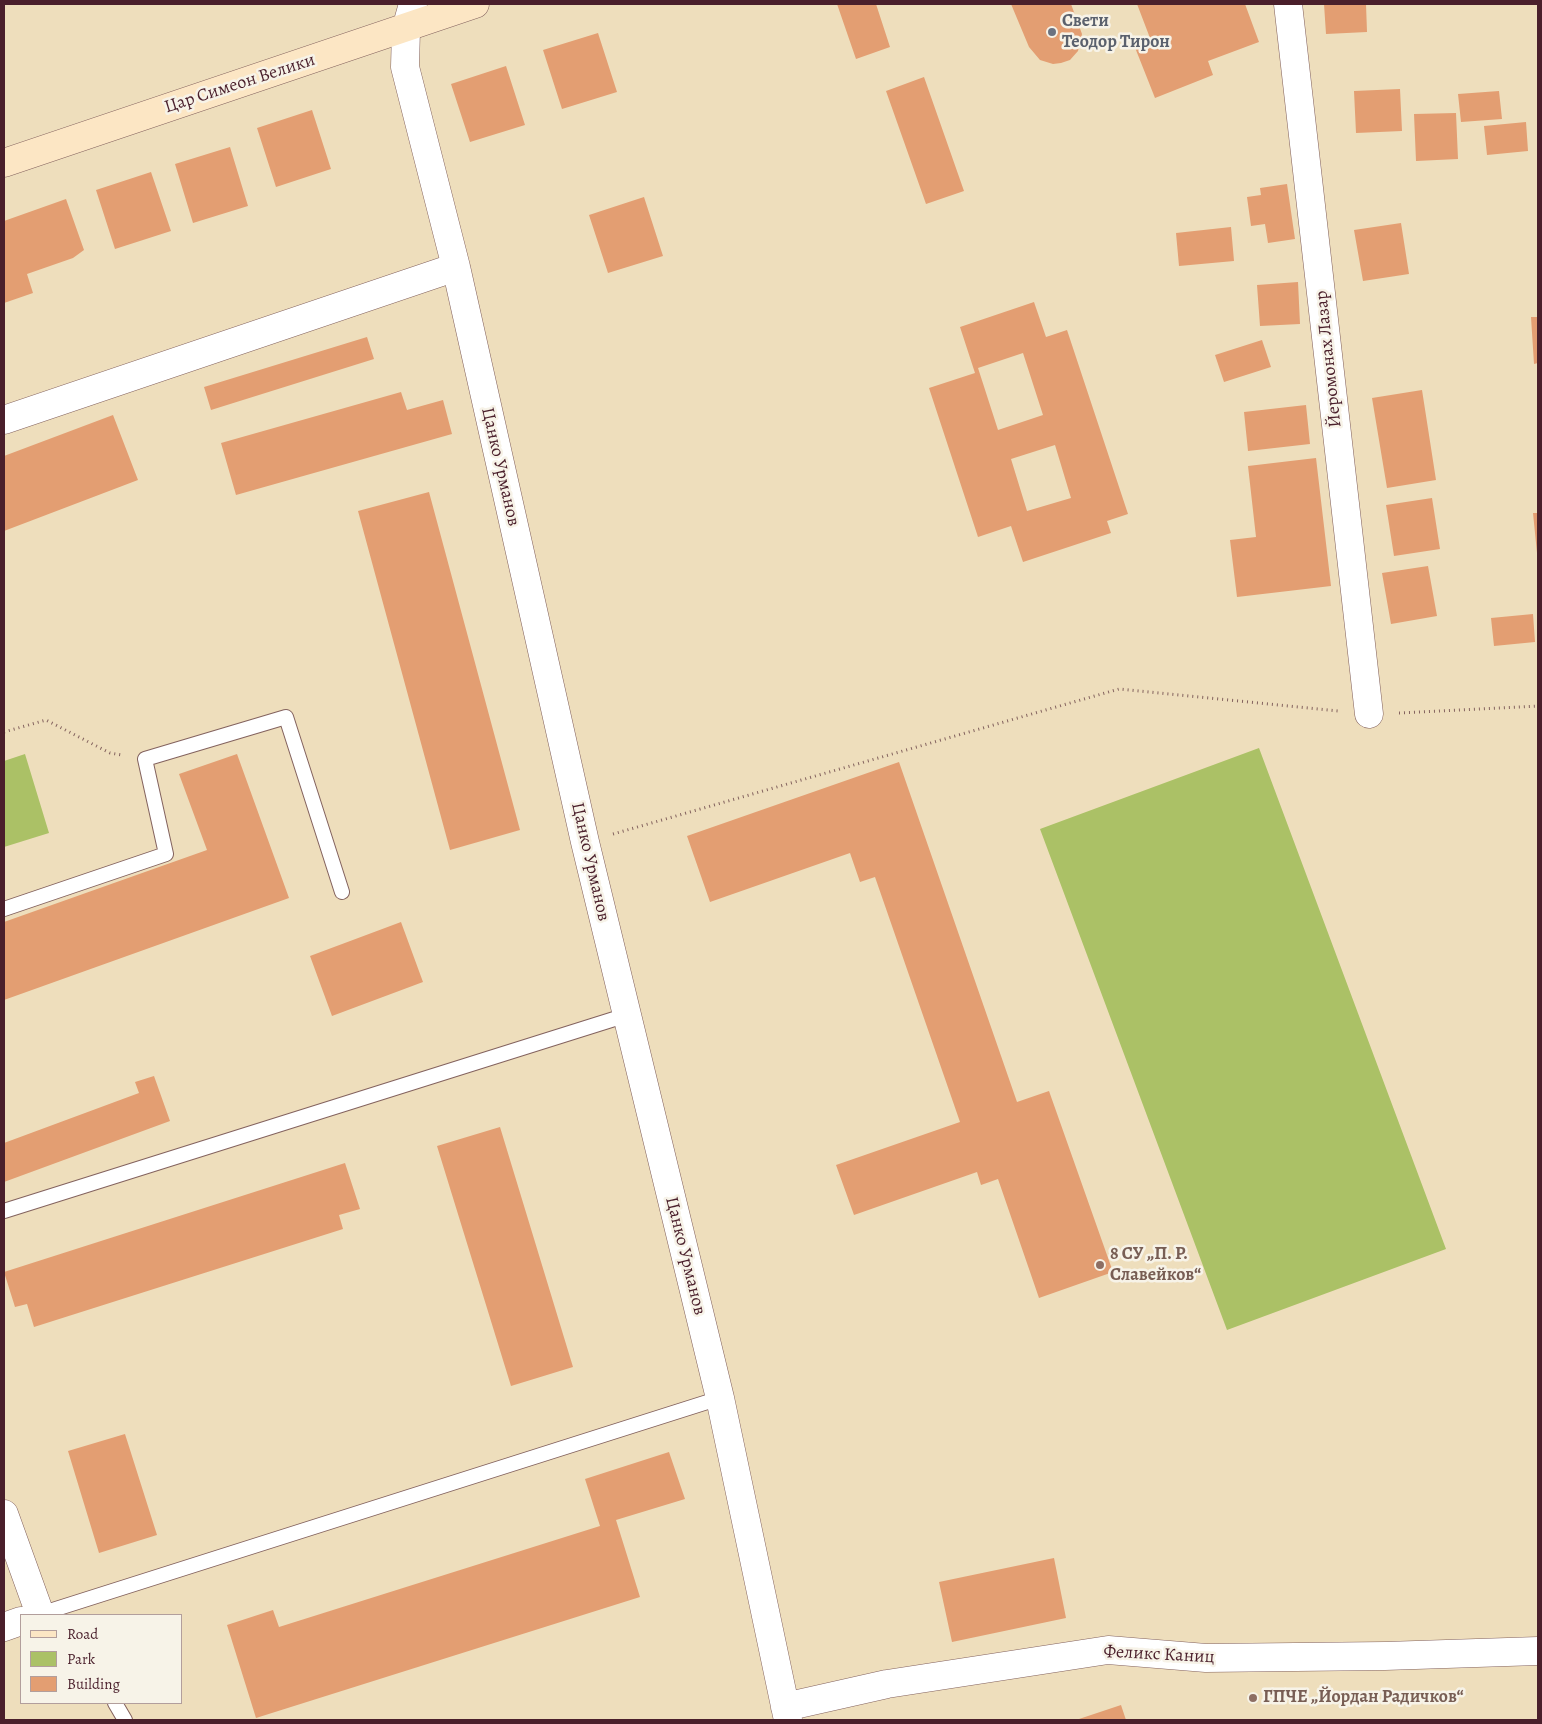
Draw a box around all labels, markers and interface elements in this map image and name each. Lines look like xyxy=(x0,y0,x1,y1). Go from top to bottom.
place label: Свети Теодор Тирон xyxy=(1062,11,1170,54)
marker: Свети Теодор Тирон xyxy=(1046,26,1058,38)
street label: Цар Симеон Велики xyxy=(162,49,318,119)
street label: Йеромонах Лазар xyxy=(1311,290,1347,428)
street label: Цанко Урманов xyxy=(476,406,524,528)
street label: Цанко Урманов xyxy=(566,801,614,923)
street label: Цанко Урманов xyxy=(660,1195,710,1317)
place label: 8 СУ „П. Р. Славейков“ xyxy=(1110,1244,1201,1286)
marker: 8 СУ „П. Р. Славейков“ xyxy=(1094,1259,1106,1271)
legend xyxy=(20,1614,182,1704)
text: Road xyxy=(67,1624,98,1644)
street label: Феликс Каниц xyxy=(1103,1641,1215,1669)
text: Park xyxy=(67,1649,95,1669)
text: Building xyxy=(67,1674,120,1694)
place label: ГПЧЕ „Йордан Радичков“ xyxy=(1263,1687,1464,1709)
marker: ГПЧЕ „Йордан Радичков“ xyxy=(1247,1692,1259,1704)

